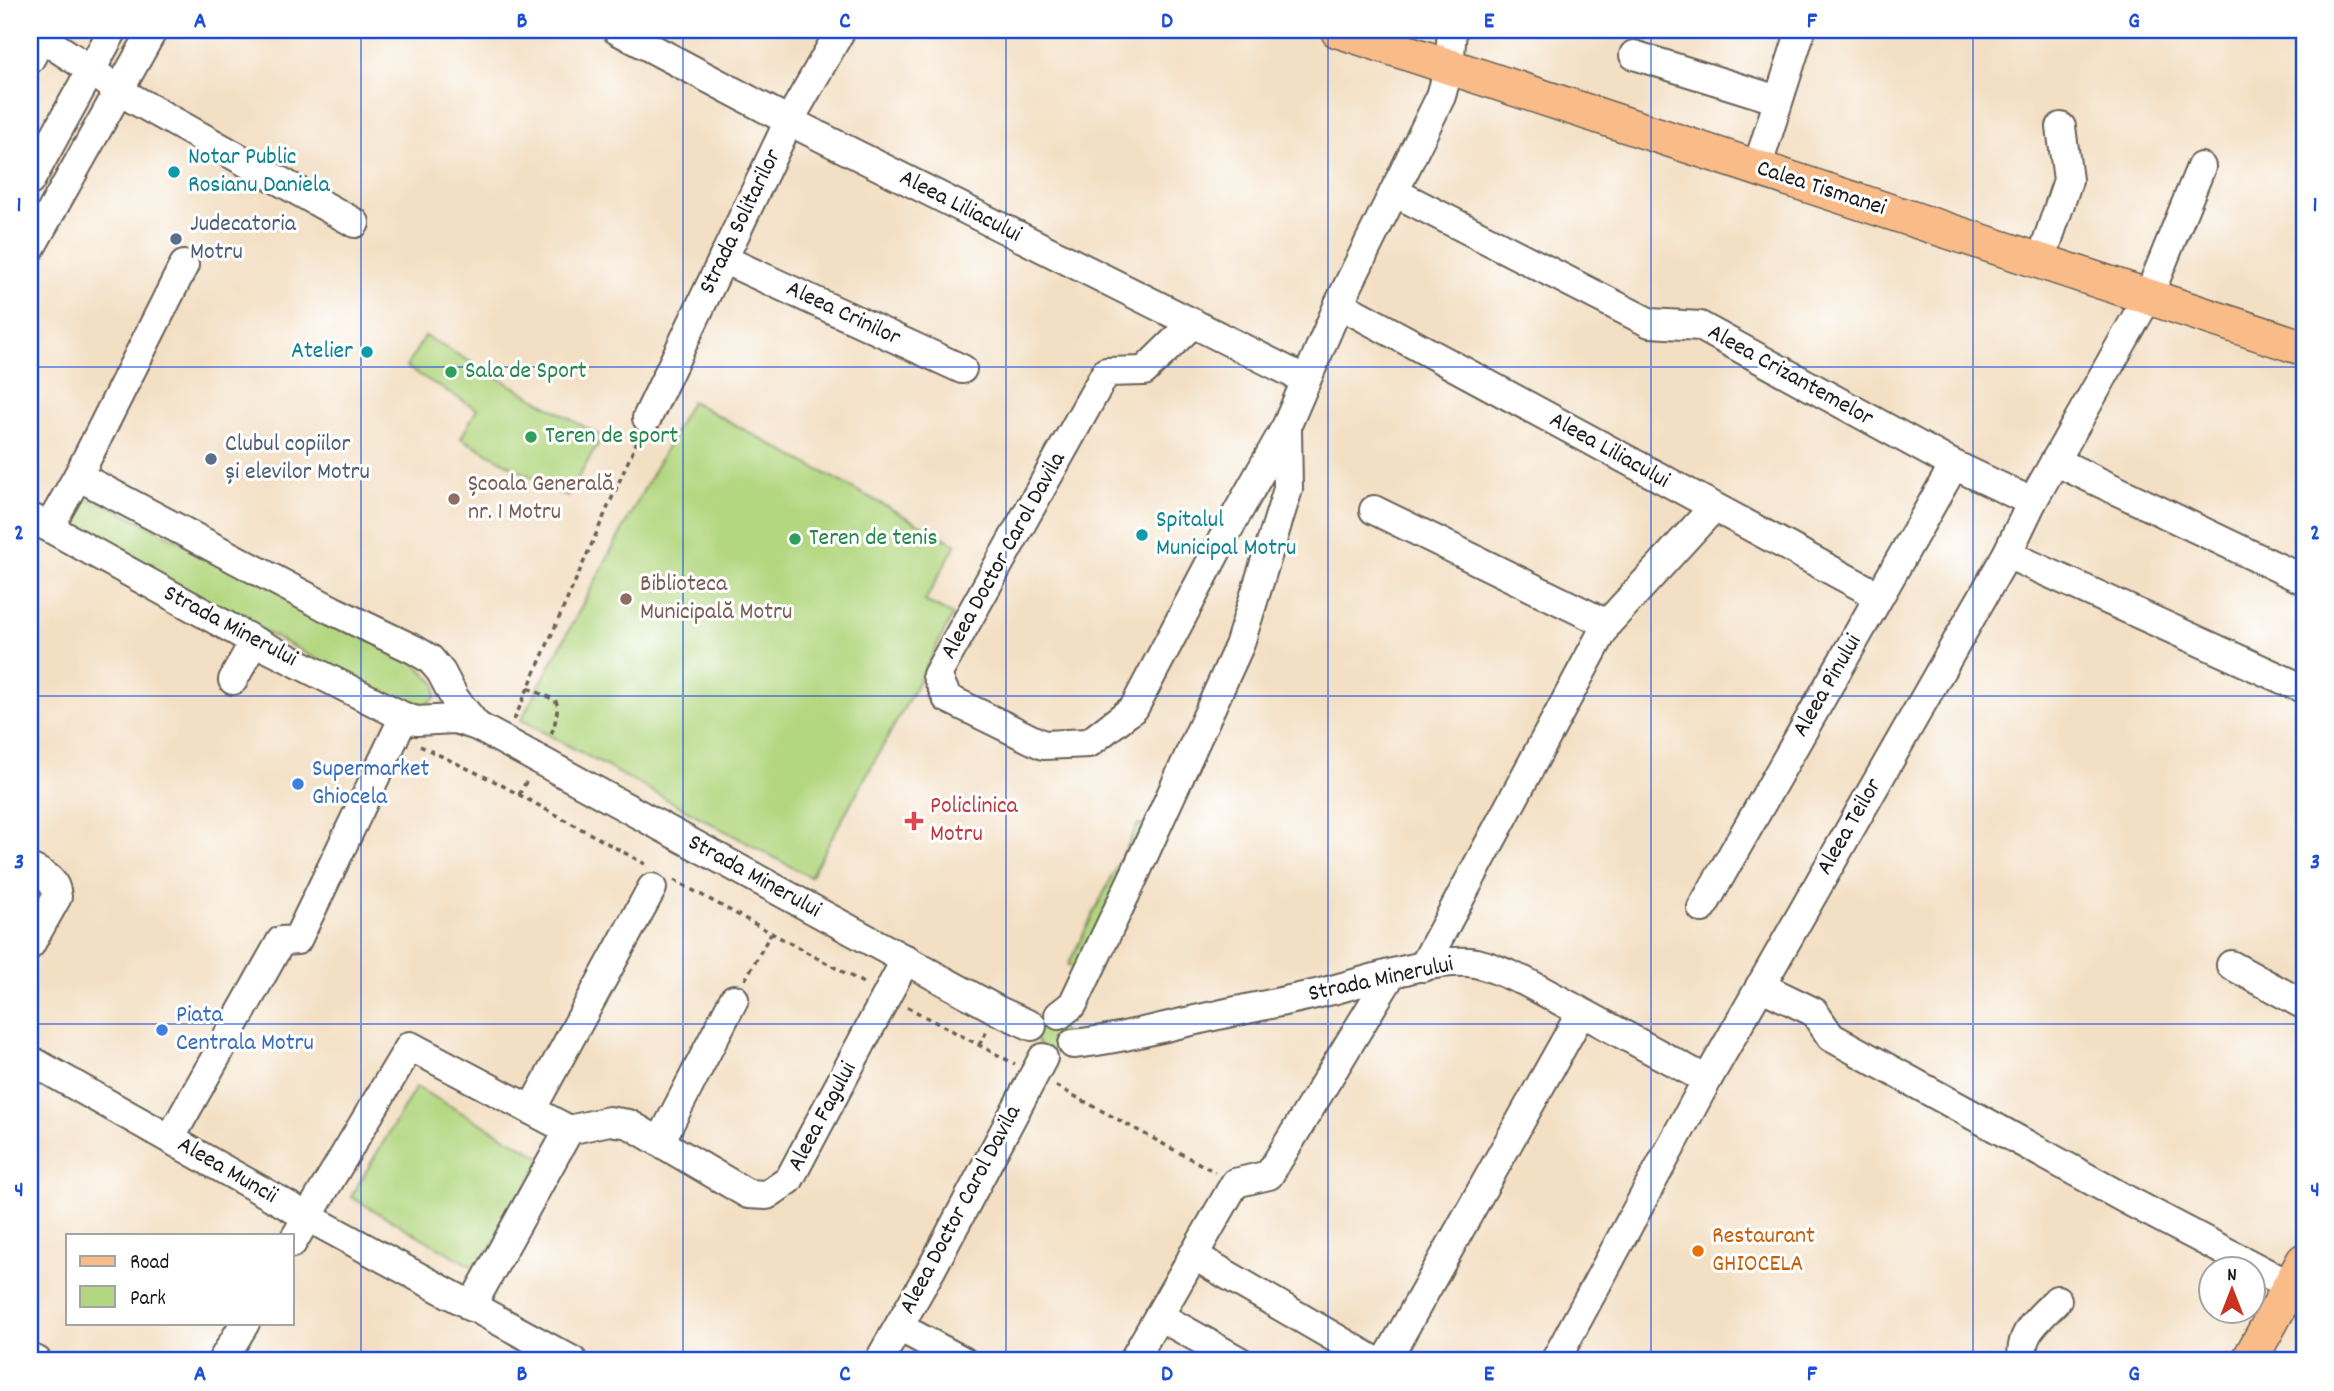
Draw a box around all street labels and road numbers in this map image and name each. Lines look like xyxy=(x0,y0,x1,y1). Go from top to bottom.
street label: Strada Solitarilor xyxy=(691,144,791,300)
street label: Calea Tismanei xyxy=(1752,152,1890,226)
street label: Aleea Liliacului xyxy=(893,162,1027,252)
street label: Aleea Crinilor xyxy=(780,273,906,355)
street label: Aleea Crizantemelor xyxy=(1701,316,1879,436)
street label: Aleea Liliacului xyxy=(1543,404,1675,498)
street label: Aleea Doctor Carol Davila xyxy=(933,446,1076,666)
street label: Strada Minerului xyxy=(157,577,303,677)
street label: Aleea Pinului xyxy=(1785,628,1871,744)
street label: Aleea Teilor xyxy=(1809,772,1891,882)
street label: Strada Minerului xyxy=(681,826,827,928)
street label: Strada Minerului xyxy=(1305,948,1457,1012)
street label: Aleea Fagului xyxy=(780,1056,866,1178)
street label: Aleea Doctor Carol Davila xyxy=(891,1099,1031,1321)
street label: Aleea Muncii xyxy=(171,1129,283,1213)

